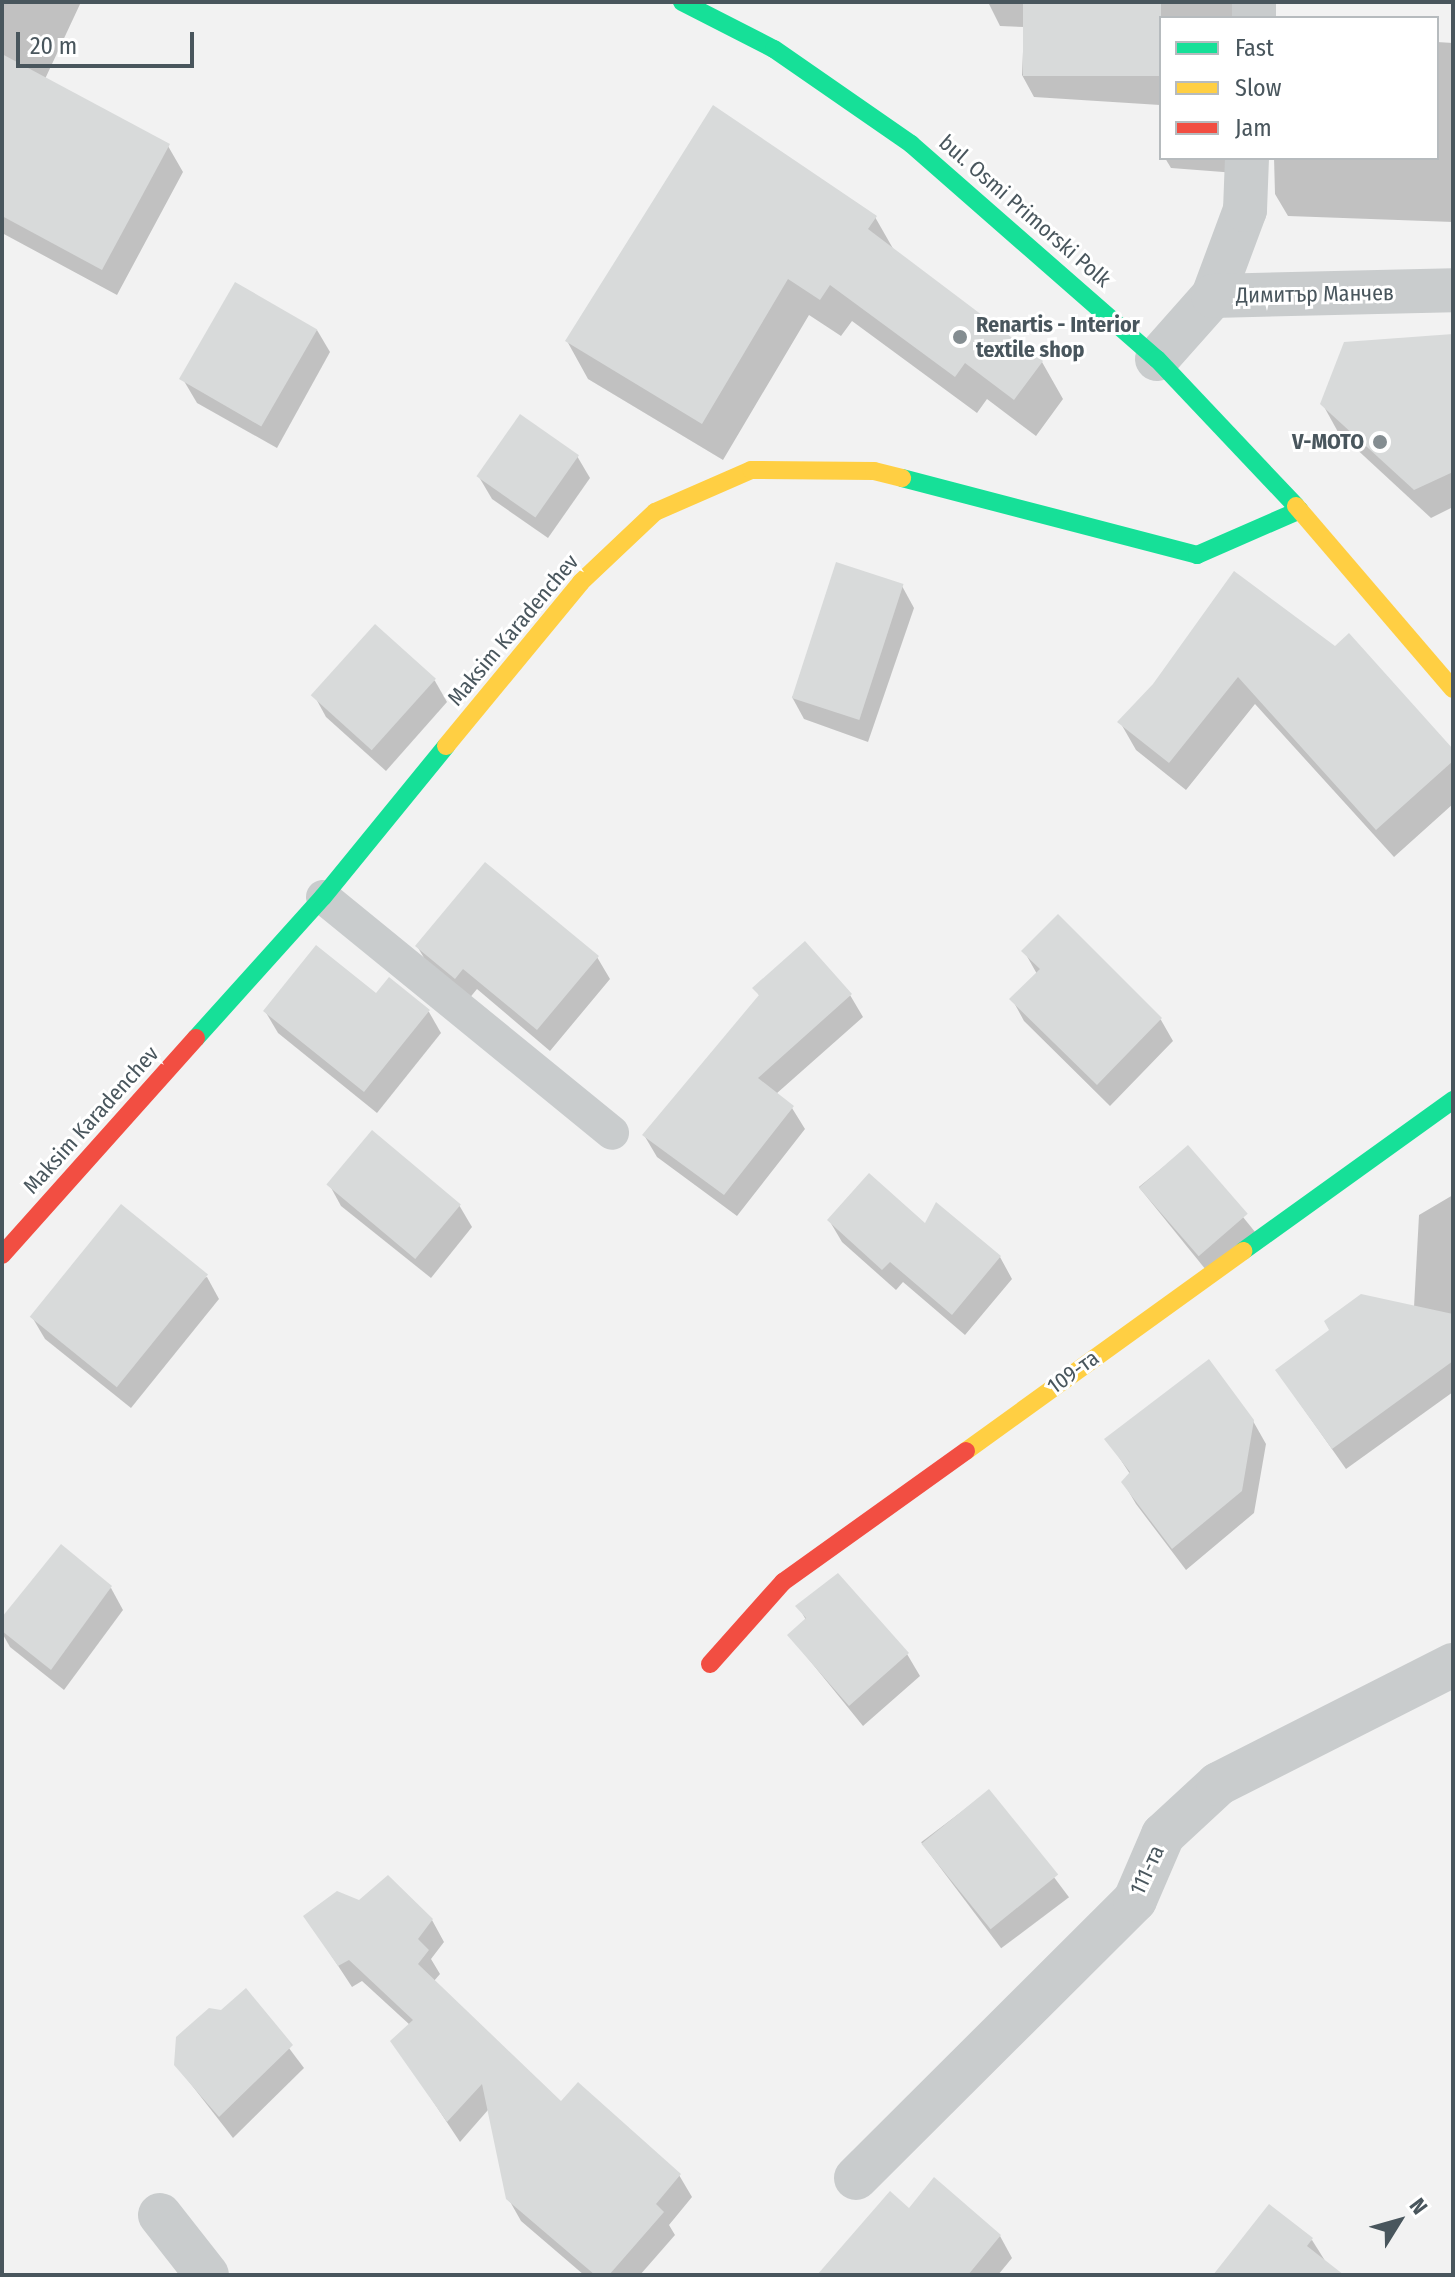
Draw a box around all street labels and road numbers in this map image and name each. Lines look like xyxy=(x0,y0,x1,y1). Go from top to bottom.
street label: bul. Osmi Primorski Polk xyxy=(934,129,1116,293)
street label: Димитър Манчев xyxy=(1236,279,1394,309)
street label: Maksim Karadenchev xyxy=(442,549,584,711)
street label: Maksim Karadenchev xyxy=(18,1041,164,1199)
street label: 109-та xyxy=(1042,1345,1104,1399)
street label: 111-та xyxy=(1124,1841,1170,1899)

